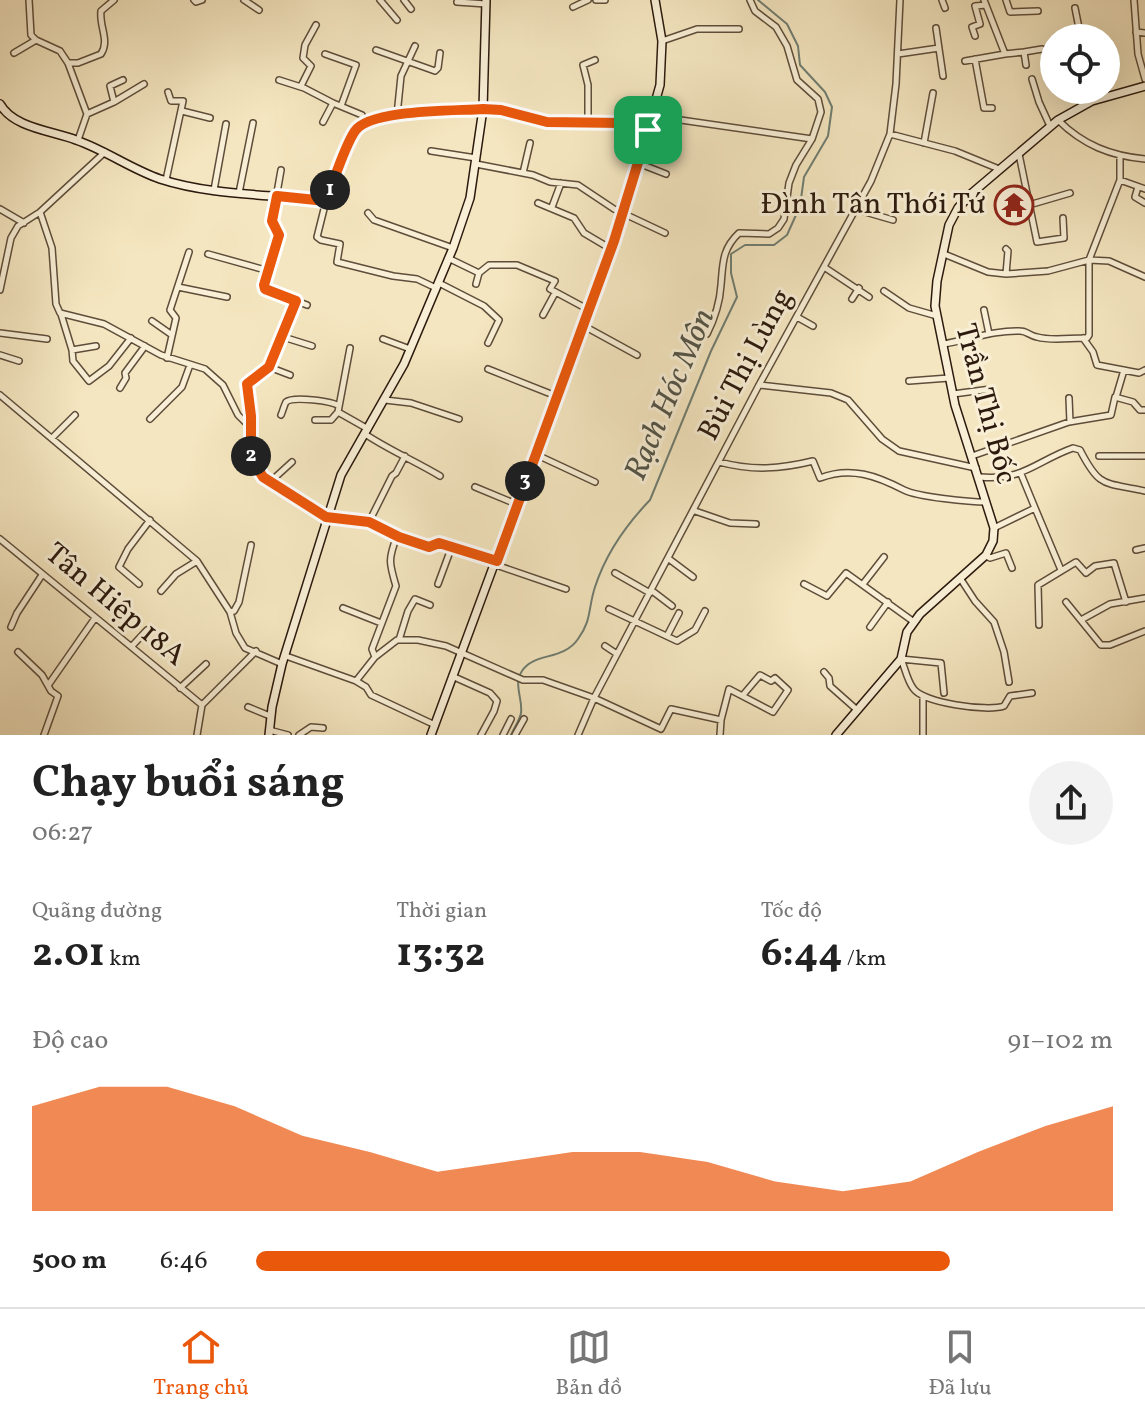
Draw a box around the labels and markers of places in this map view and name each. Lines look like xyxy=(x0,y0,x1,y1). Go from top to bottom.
pin xyxy=(614,96,682,164)
pin: 1 xyxy=(310,170,350,210)
place label: Đình Tân Thới Tứ xyxy=(760,184,986,226)
temple icon: Đình Tân Thới Tứ xyxy=(993,184,1035,226)
pin: 2 xyxy=(231,436,271,476)
pin: 3 xyxy=(505,461,545,501)

